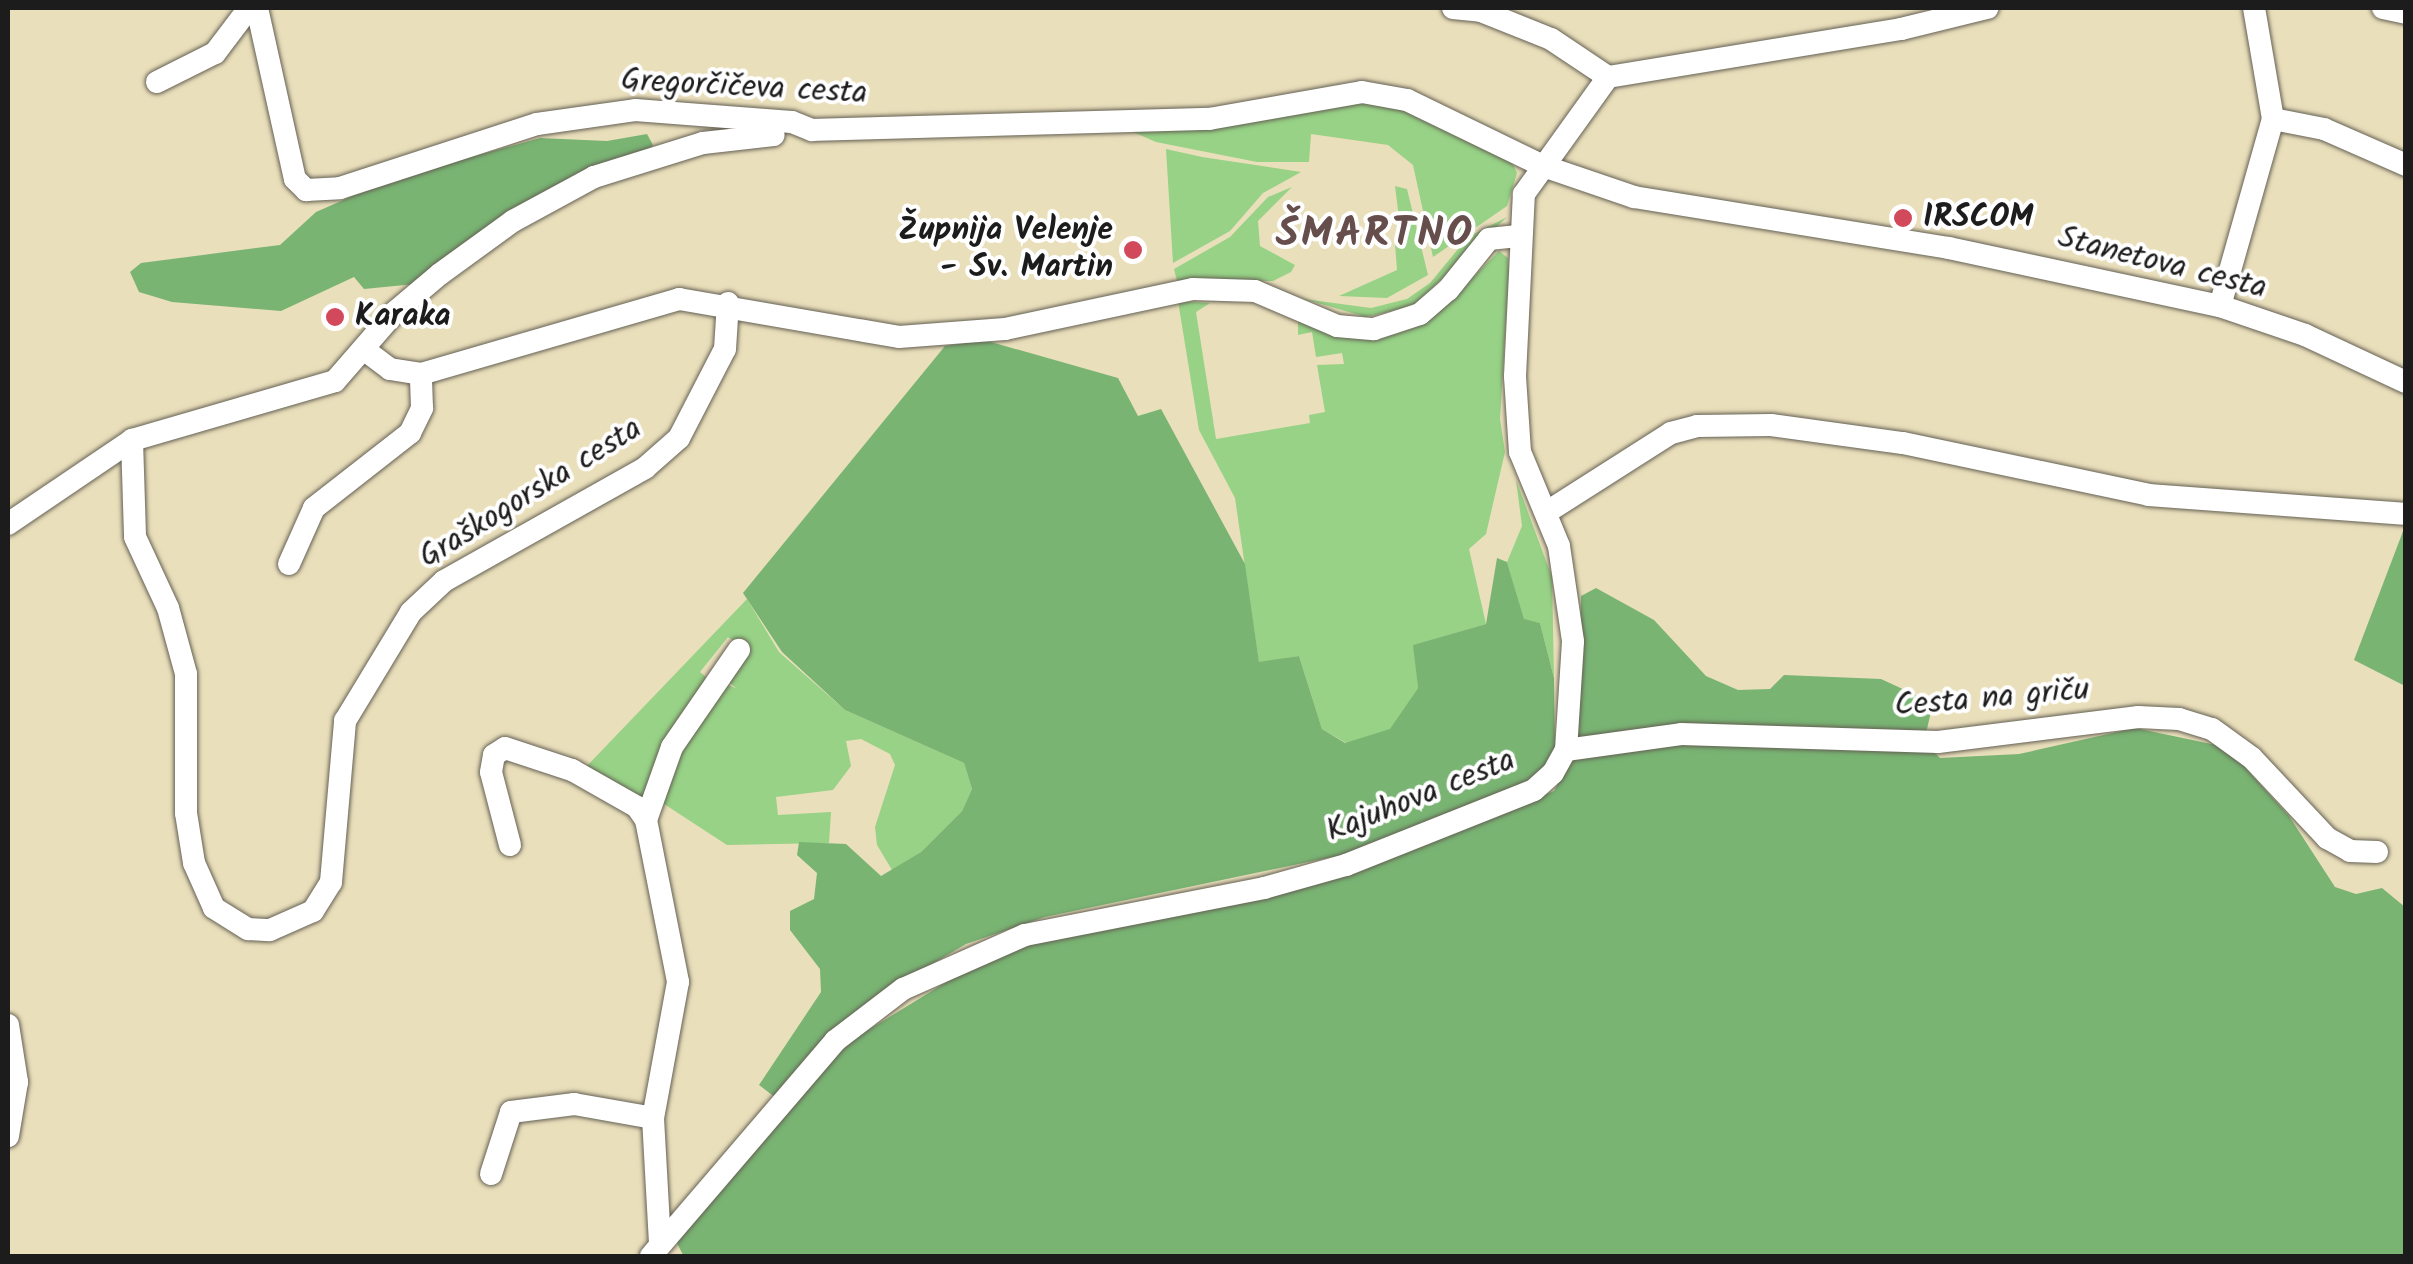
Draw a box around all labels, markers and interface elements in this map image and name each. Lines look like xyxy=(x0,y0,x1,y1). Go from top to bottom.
street label: Gregorčičeva cesta xyxy=(620,62,868,114)
place label: IRSCOM xyxy=(1923,199,2034,237)
marker: IRSCOM xyxy=(1892,207,1914,229)
district label: ŠMARTNO xyxy=(1276,210,1474,260)
place label: Župnija Velenje - Sv. Martin xyxy=(898,213,1113,288)
street label: Stanetova cesta xyxy=(2054,220,2270,308)
marker: Župnija Velenje - Sv. Martin xyxy=(1122,239,1144,261)
place label: Karaka xyxy=(355,298,451,336)
marker: Karaka xyxy=(324,306,346,328)
street label: Graškogorska cesta xyxy=(413,410,649,578)
street label: Cesta na griču xyxy=(1893,671,2091,727)
street label: Kajuhova cesta xyxy=(1321,742,1521,852)

